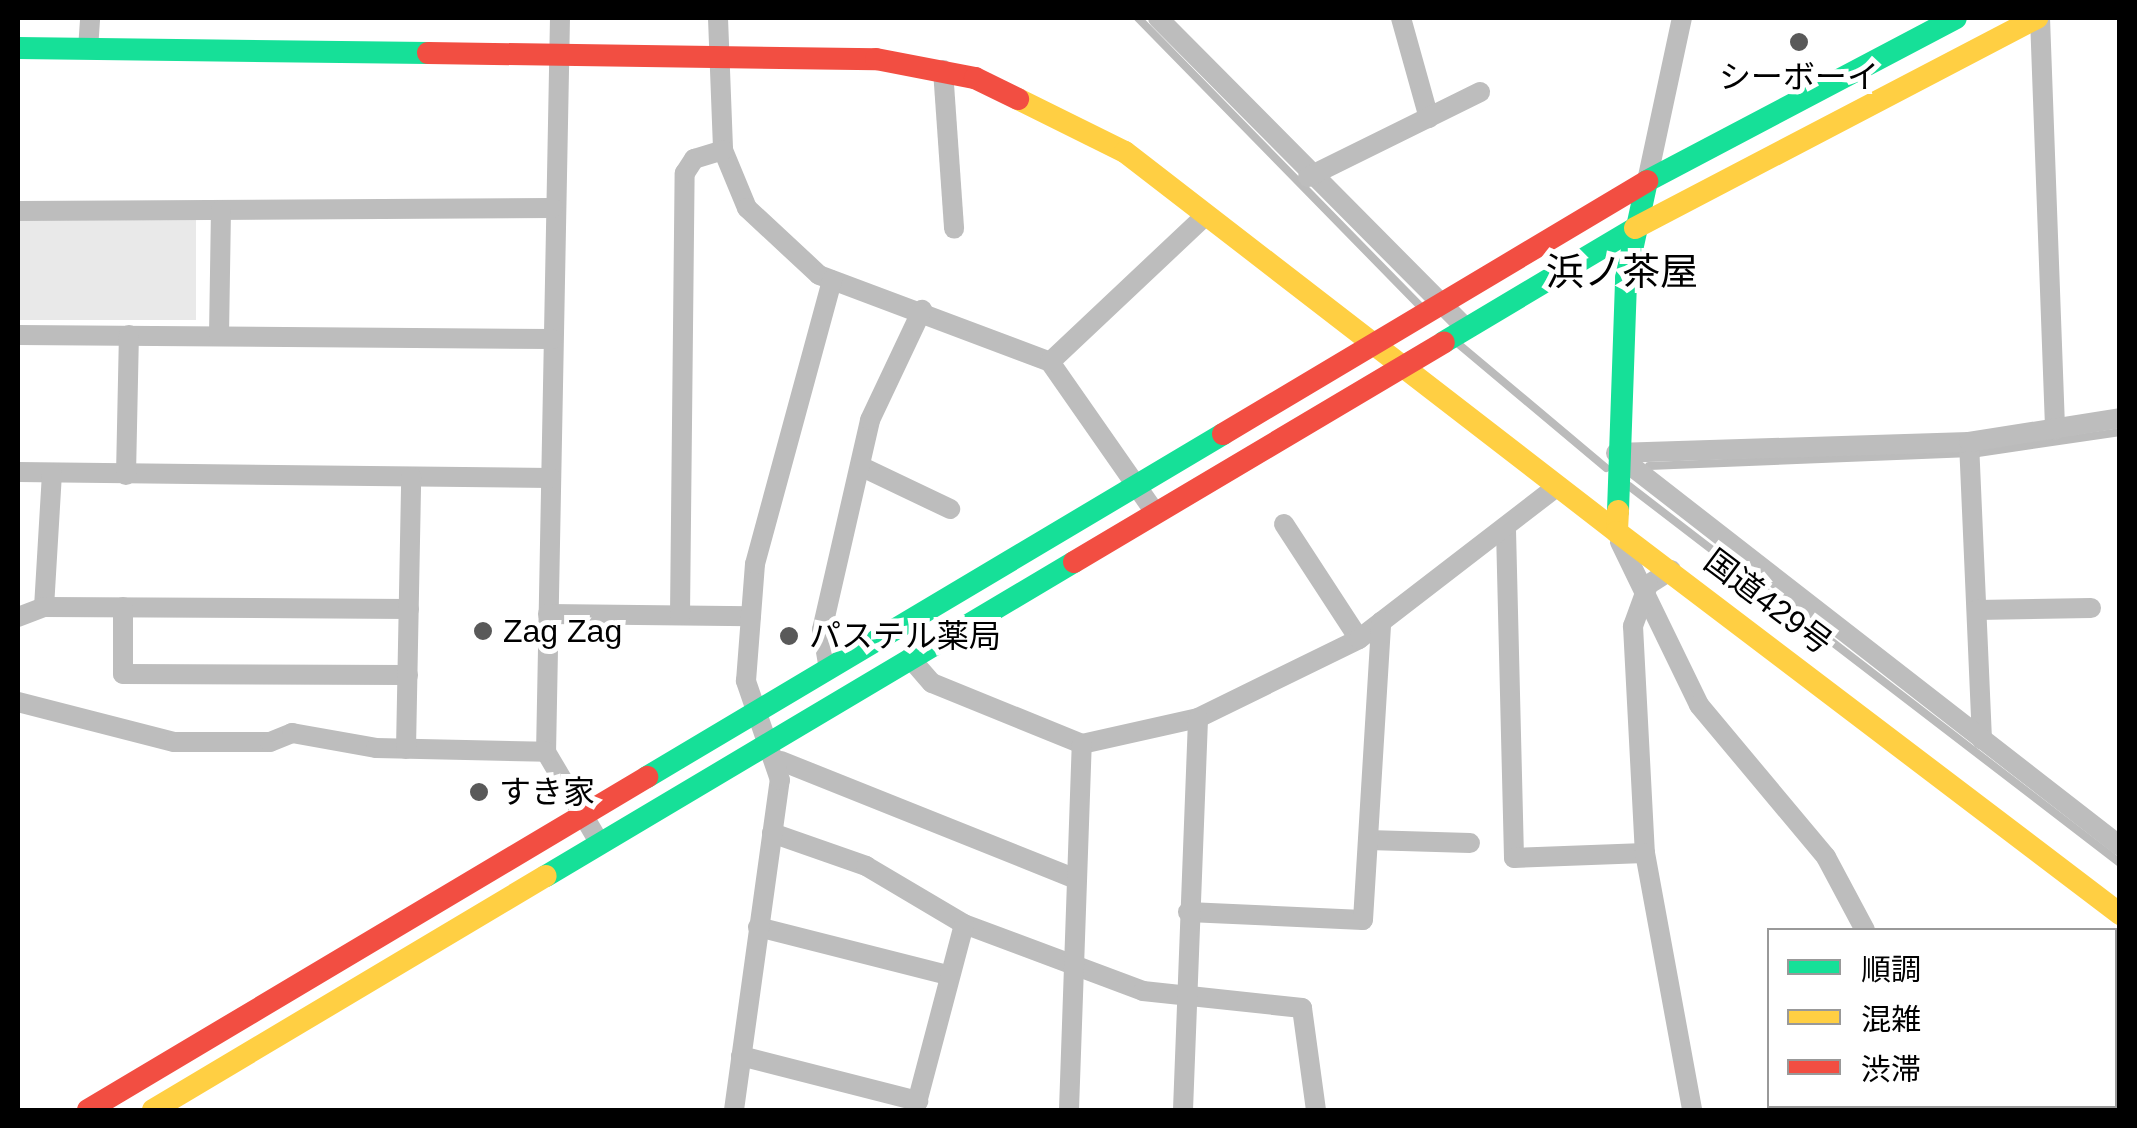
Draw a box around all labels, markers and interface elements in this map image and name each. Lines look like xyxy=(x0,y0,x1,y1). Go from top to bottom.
marker: シーボーイ xyxy=(1788,31,1810,53)
place label: シーボーイ xyxy=(1719,58,1879,96)
district label: 浜ノ茶屋 xyxy=(1546,250,1698,296)
street label: 国道429号 xyxy=(1697,542,1839,662)
place label: Zag Zag xyxy=(503,612,622,650)
place label: パステル薬局 xyxy=(809,617,1001,655)
marker: Zag Zag xyxy=(472,620,494,642)
marker: パステル薬局 xyxy=(778,625,800,647)
place label: すき家 xyxy=(499,773,595,811)
marker: すき家 xyxy=(468,781,490,803)
legend xyxy=(1767,928,2117,1108)
text: 順調 xyxy=(1861,953,1921,986)
text: 混雑 xyxy=(1861,1003,1921,1036)
text: 渋滞 xyxy=(1861,1053,1921,1086)

